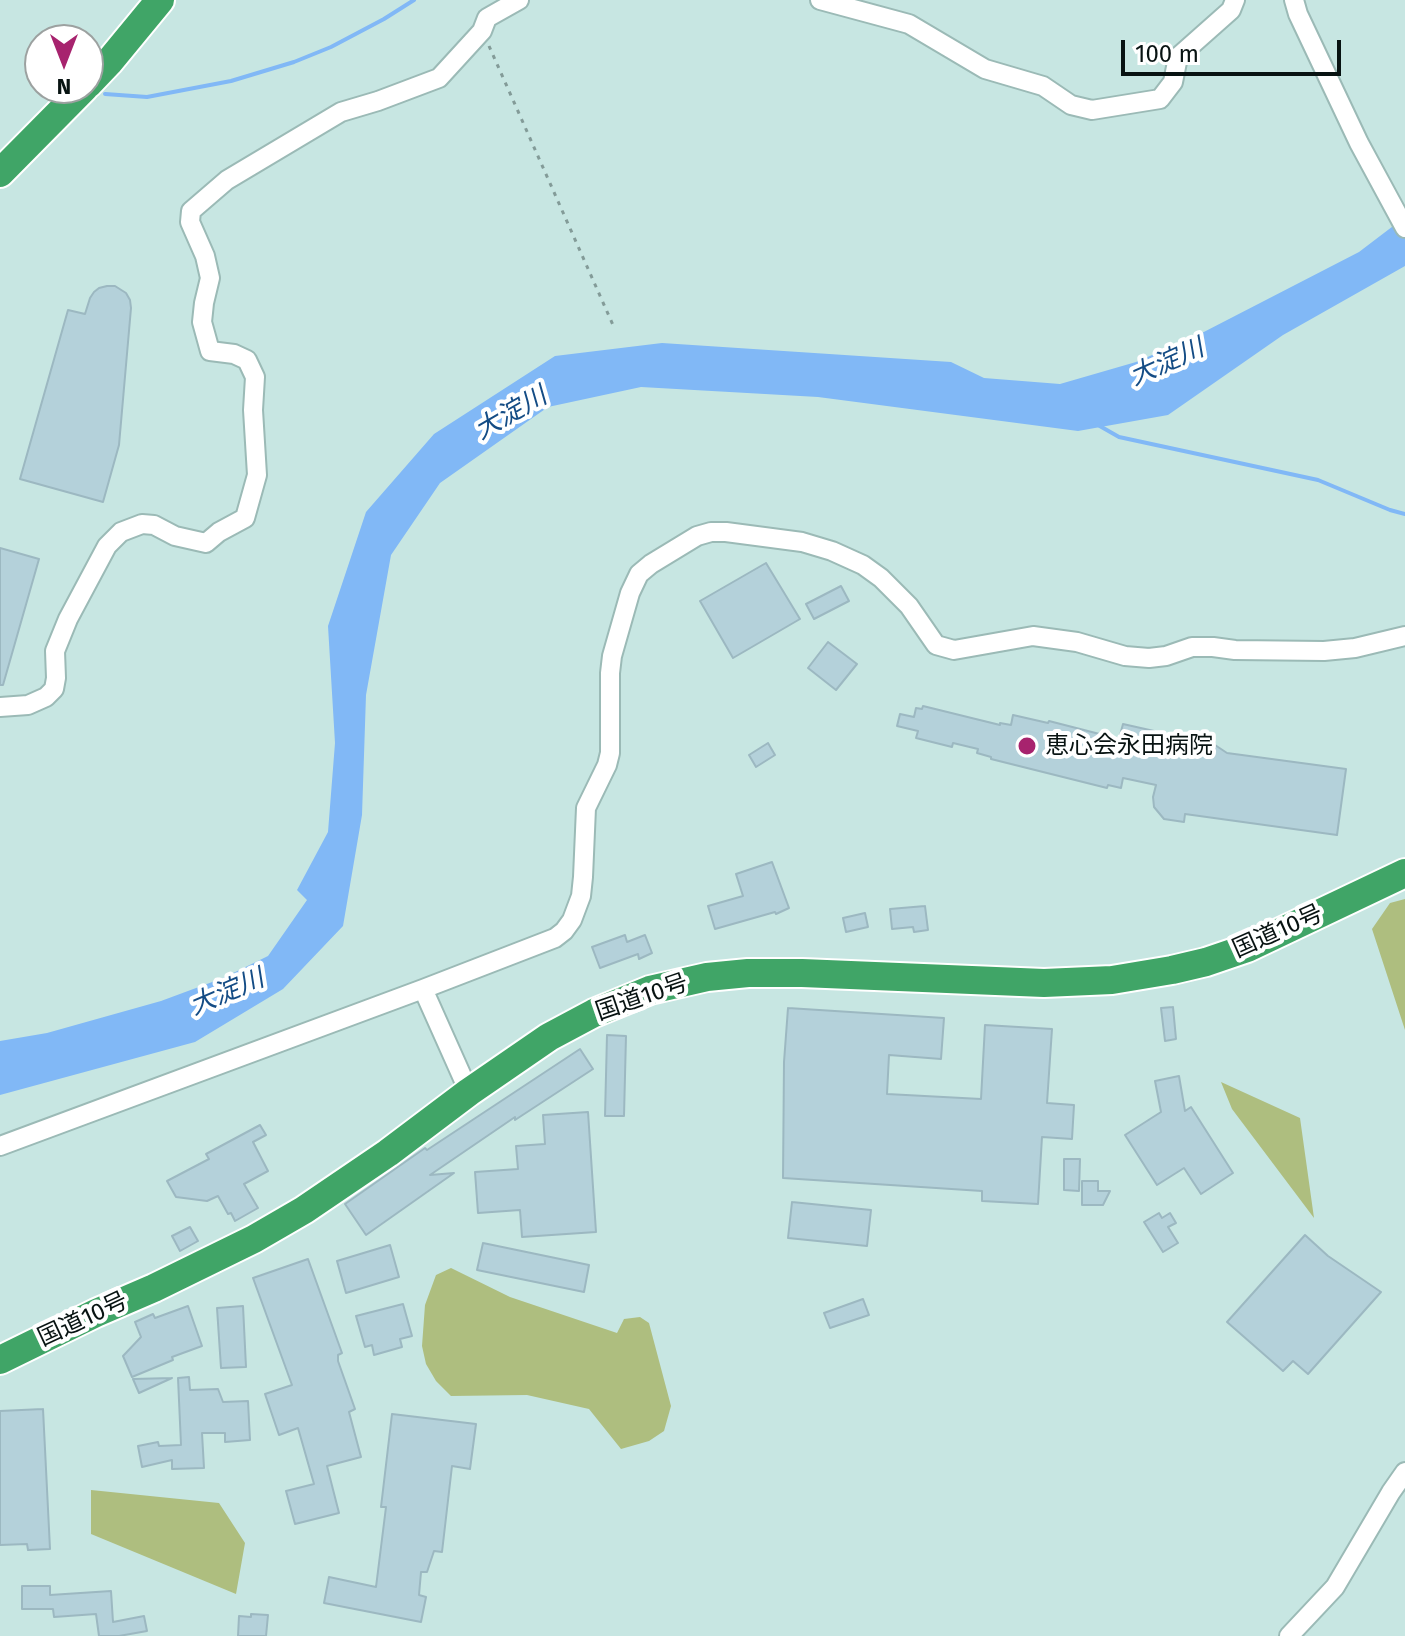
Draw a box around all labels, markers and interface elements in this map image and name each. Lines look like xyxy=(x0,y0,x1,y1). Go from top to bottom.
north arrow xyxy=(24,24,104,104)
scale bar xyxy=(1125,24,1345,74)
text: 100 m xyxy=(1135,40,1199,68)
text: N xyxy=(57,73,71,100)
water label: 大淀川 xyxy=(1125,333,1209,393)
water label: 大淀川 xyxy=(469,381,553,447)
place label: 恵心会永田病院 xyxy=(1045,732,1213,760)
marker: 恵心会永田病院 xyxy=(1016,735,1038,757)
street label: 国道10号 xyxy=(1228,899,1328,965)
water label: 大淀川 xyxy=(185,963,269,1023)
street label: 国道10号 xyxy=(592,969,692,1027)
street label: 国道10号 xyxy=(34,1287,132,1353)

